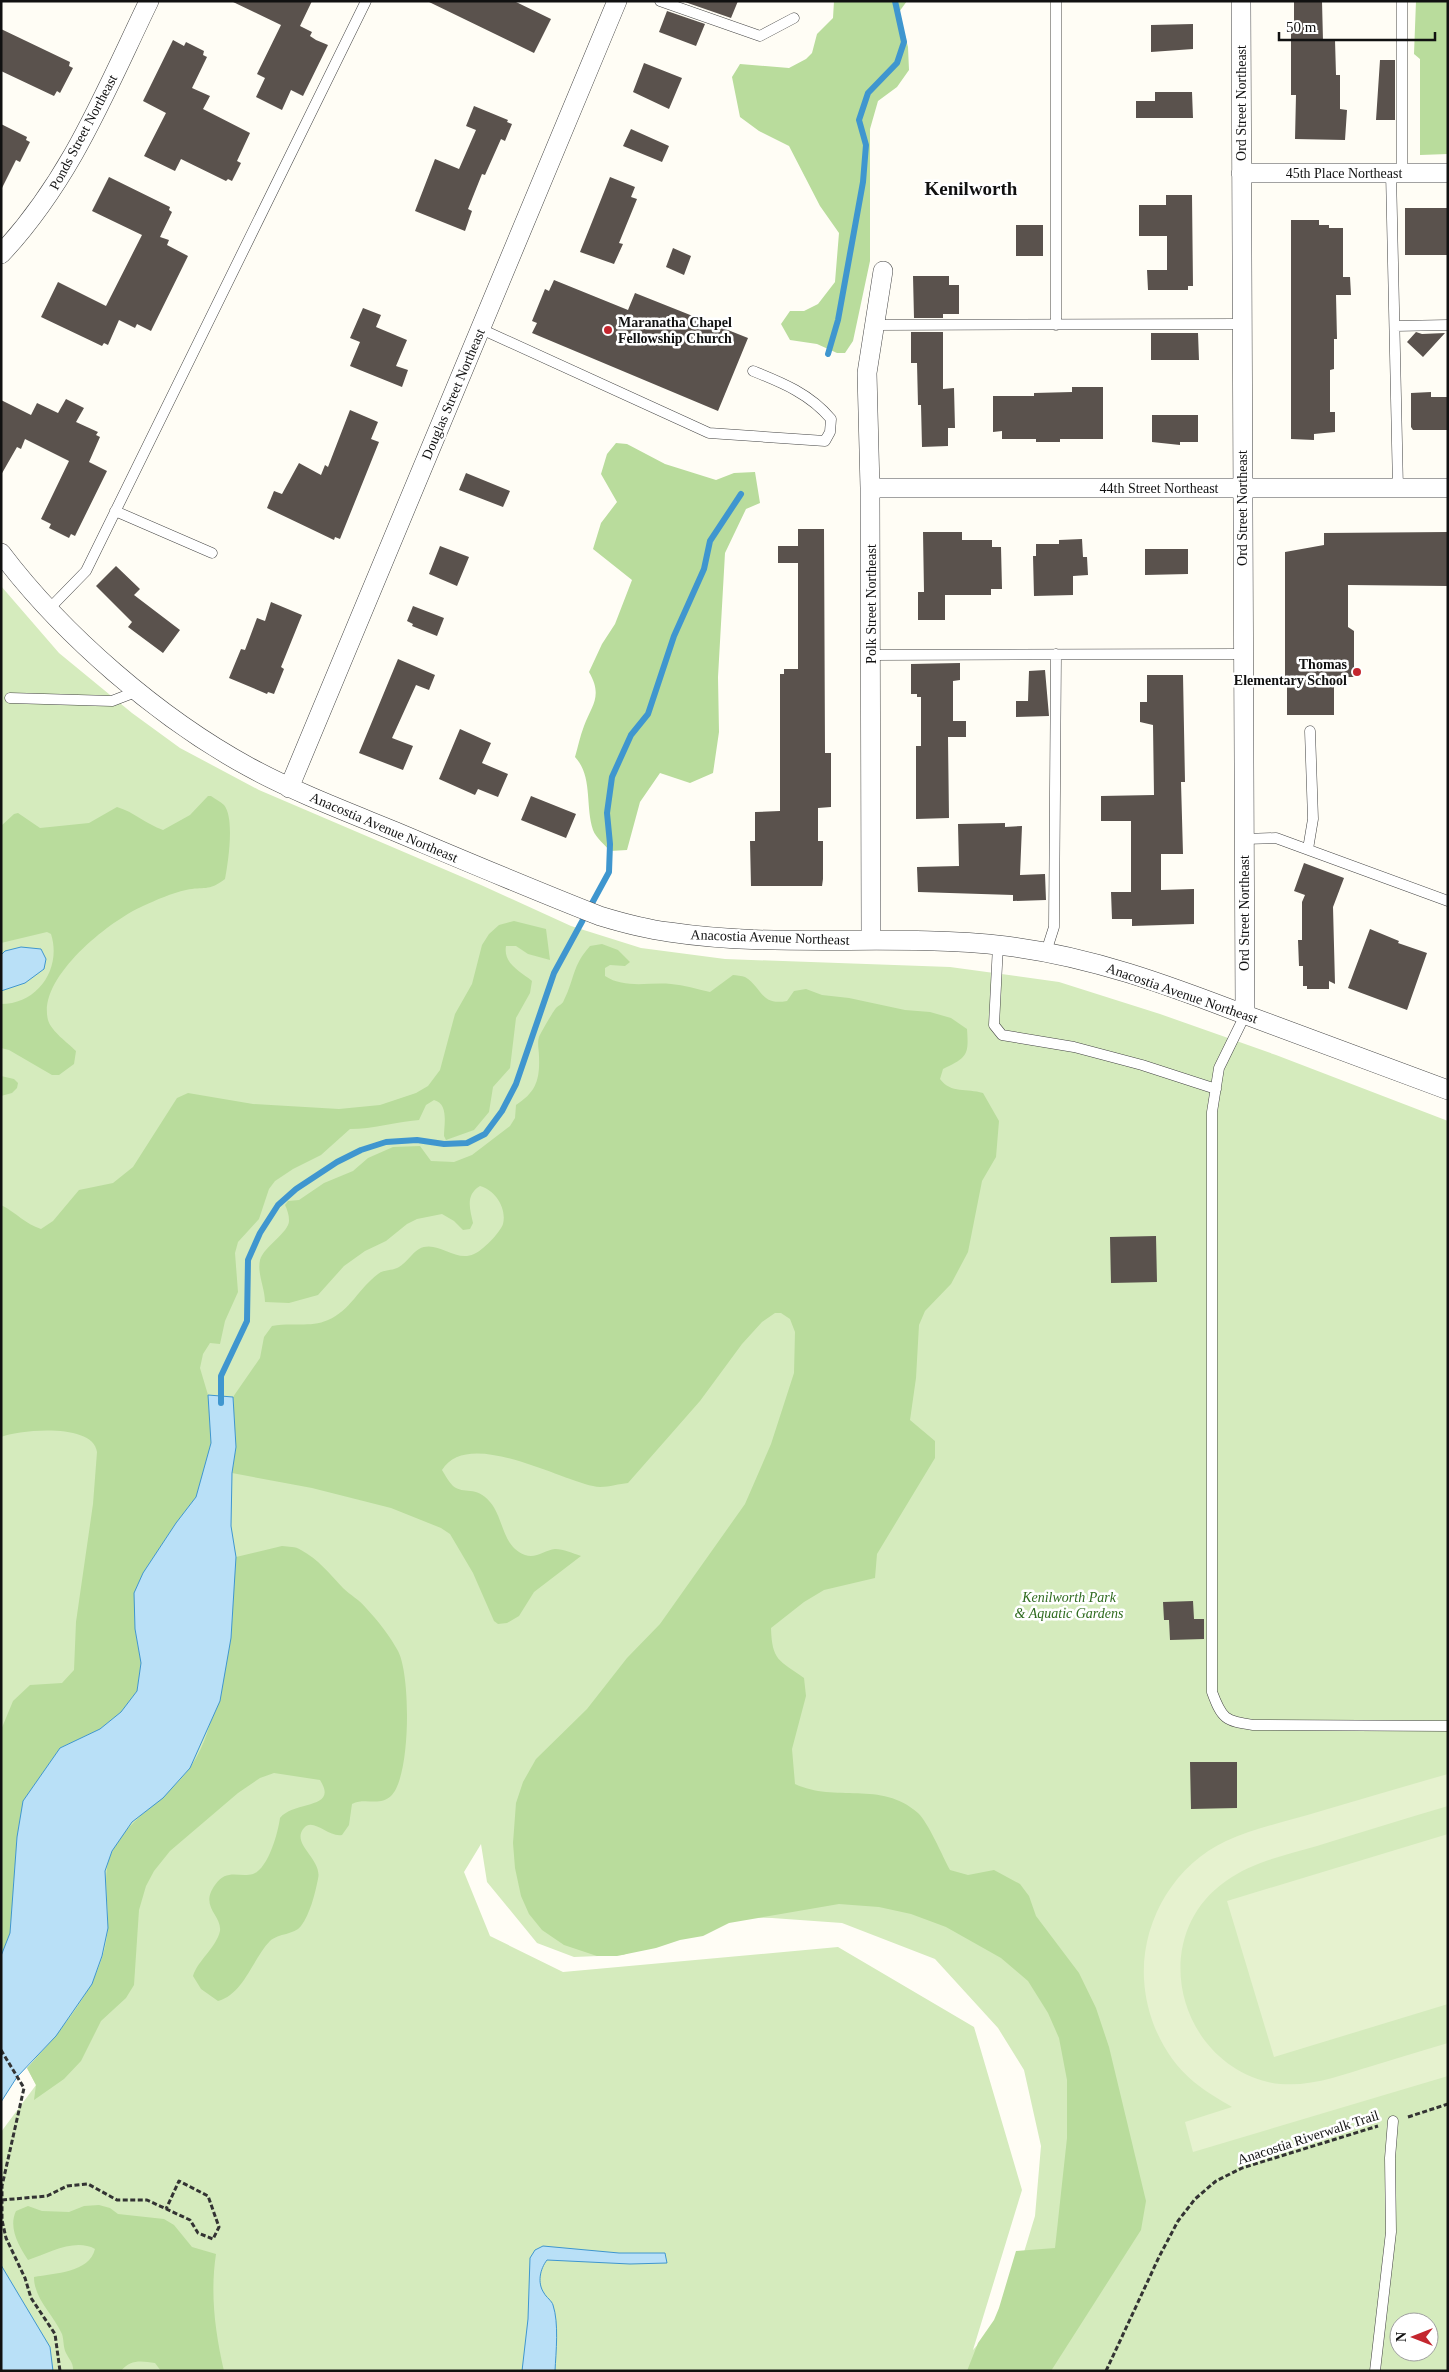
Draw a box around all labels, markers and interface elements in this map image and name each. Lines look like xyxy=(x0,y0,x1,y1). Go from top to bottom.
scale bar xyxy=(1279,10,1435,42)
text: 50 m xyxy=(1286,19,1317,35)
street label: Ord Street Northeast xyxy=(1234,45,1249,161)
street label: Ponds Street Northeast xyxy=(47,72,120,192)
street label: 45th Place Northeast xyxy=(1286,166,1402,181)
district label: Kenilworth xyxy=(925,178,1018,199)
place label: Maranatha Chapel Fellowship Church xyxy=(618,315,732,346)
marker: Maranatha Chapel Fellowship Church xyxy=(602,324,614,336)
street label: Douglas Street Northeast xyxy=(419,326,488,462)
street label: Ord Street Northeast xyxy=(1235,450,1250,566)
street label: 44th Street Northeast xyxy=(1100,481,1219,496)
street label: Polk Street Northeast xyxy=(864,544,879,664)
place label: Thomas Elementary School xyxy=(1234,657,1348,688)
marker: Thomas Elementary School xyxy=(1351,666,1363,678)
street label: Anacostia Avenue Northeast xyxy=(308,789,460,865)
street label: Ord Street Northeast xyxy=(1237,855,1252,971)
street label: Anacostia Avenue Northeast xyxy=(690,927,850,948)
street label: Anacostia Avenue Northeast xyxy=(1104,960,1260,1027)
park label: Kenilworth Park & Aquatic Gardens xyxy=(1015,1590,1124,1621)
street label: Anacostia Riverwalk Trail xyxy=(1236,2107,1381,2167)
north arrow xyxy=(1389,2312,1439,2362)
text: N xyxy=(1394,2332,1409,2342)

